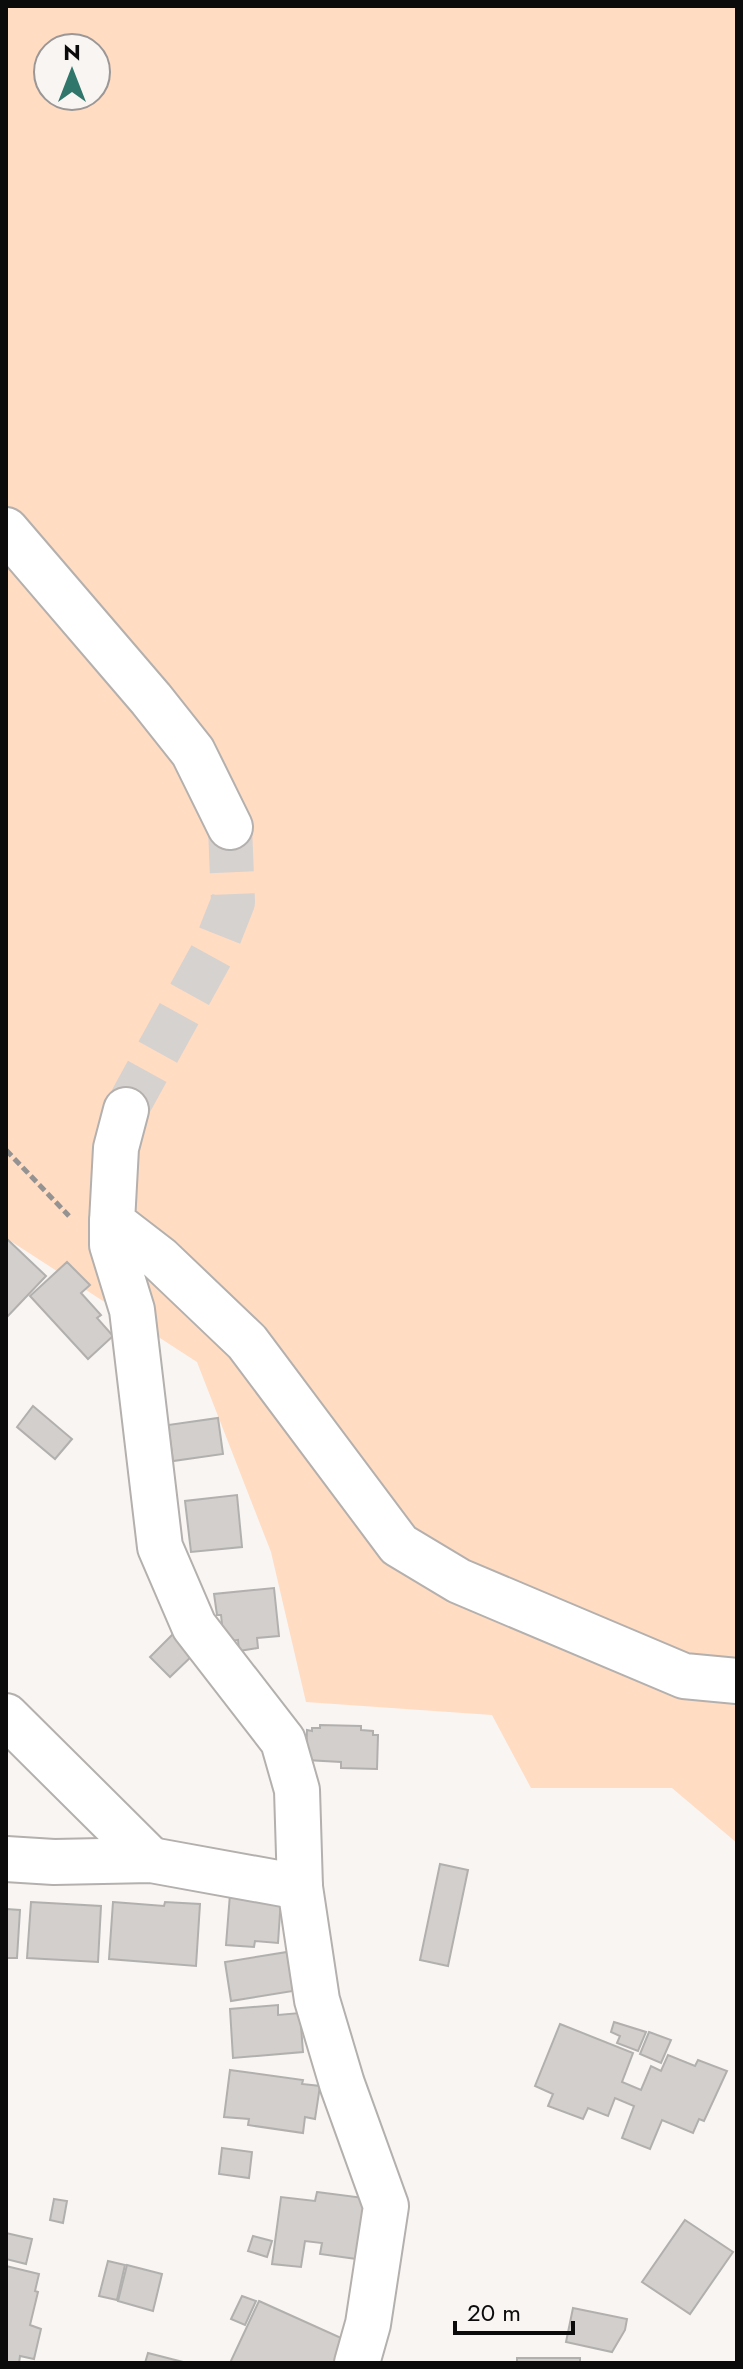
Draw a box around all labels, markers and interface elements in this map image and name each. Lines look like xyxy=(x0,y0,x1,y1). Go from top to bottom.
north arrow xyxy=(32,32,112,112)
text: N xyxy=(63,36,81,68)
scale bar xyxy=(455,2285,573,2335)
text: 20 m xyxy=(467,2295,521,2330)

